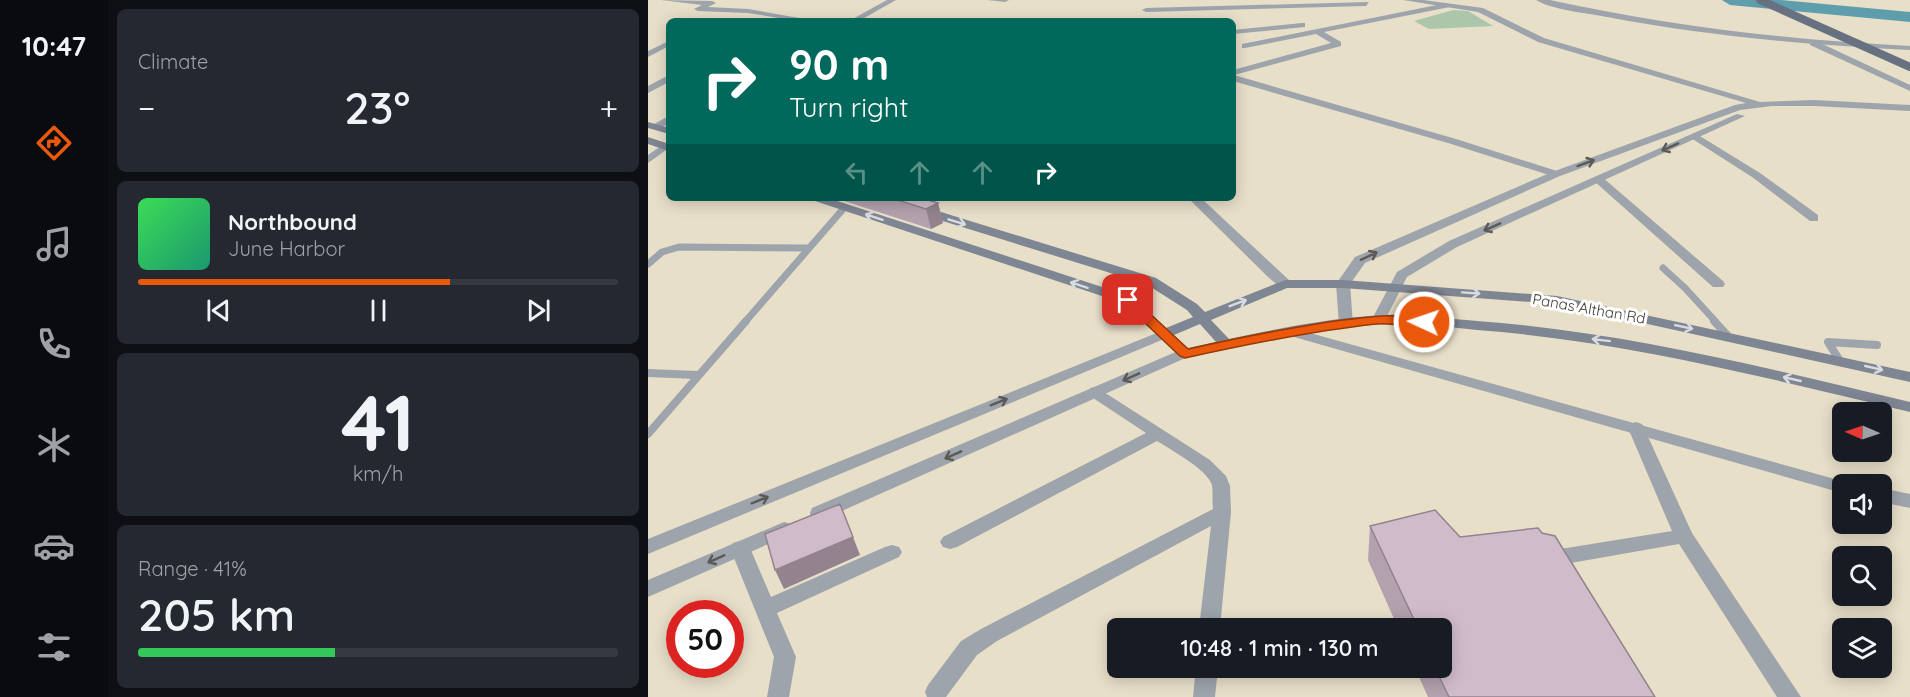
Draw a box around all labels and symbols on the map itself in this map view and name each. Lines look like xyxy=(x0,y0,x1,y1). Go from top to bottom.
one-way arrow xyxy=(1662,142,1680,154)
one-way arrow xyxy=(1577,157,1595,168)
one-way arrow xyxy=(865,211,884,222)
one-way arrow xyxy=(947,217,966,228)
one-way arrow xyxy=(1484,222,1502,233)
one-way arrow xyxy=(1359,250,1377,262)
pin xyxy=(1102,274,1153,325)
one-way arrow xyxy=(1070,278,1089,289)
one-way arrow xyxy=(1460,288,1480,299)
street label: Panas Althan Rd xyxy=(1531,289,1647,328)
position arrow xyxy=(1392,290,1456,354)
one-way arrow xyxy=(1228,297,1246,308)
one-way arrow xyxy=(1673,322,1693,333)
one-way arrow xyxy=(1591,334,1611,345)
one-way arrow xyxy=(1864,363,1883,375)
one-way arrow xyxy=(1123,372,1141,383)
one-way arrow xyxy=(1783,372,1802,384)
one-way arrow xyxy=(989,396,1008,407)
north arrow xyxy=(1832,402,1892,462)
one-way arrow xyxy=(944,450,962,461)
one-way arrow xyxy=(751,494,769,505)
one-way arrow xyxy=(708,553,726,565)
speed limit sign: 50 xyxy=(666,600,744,678)

